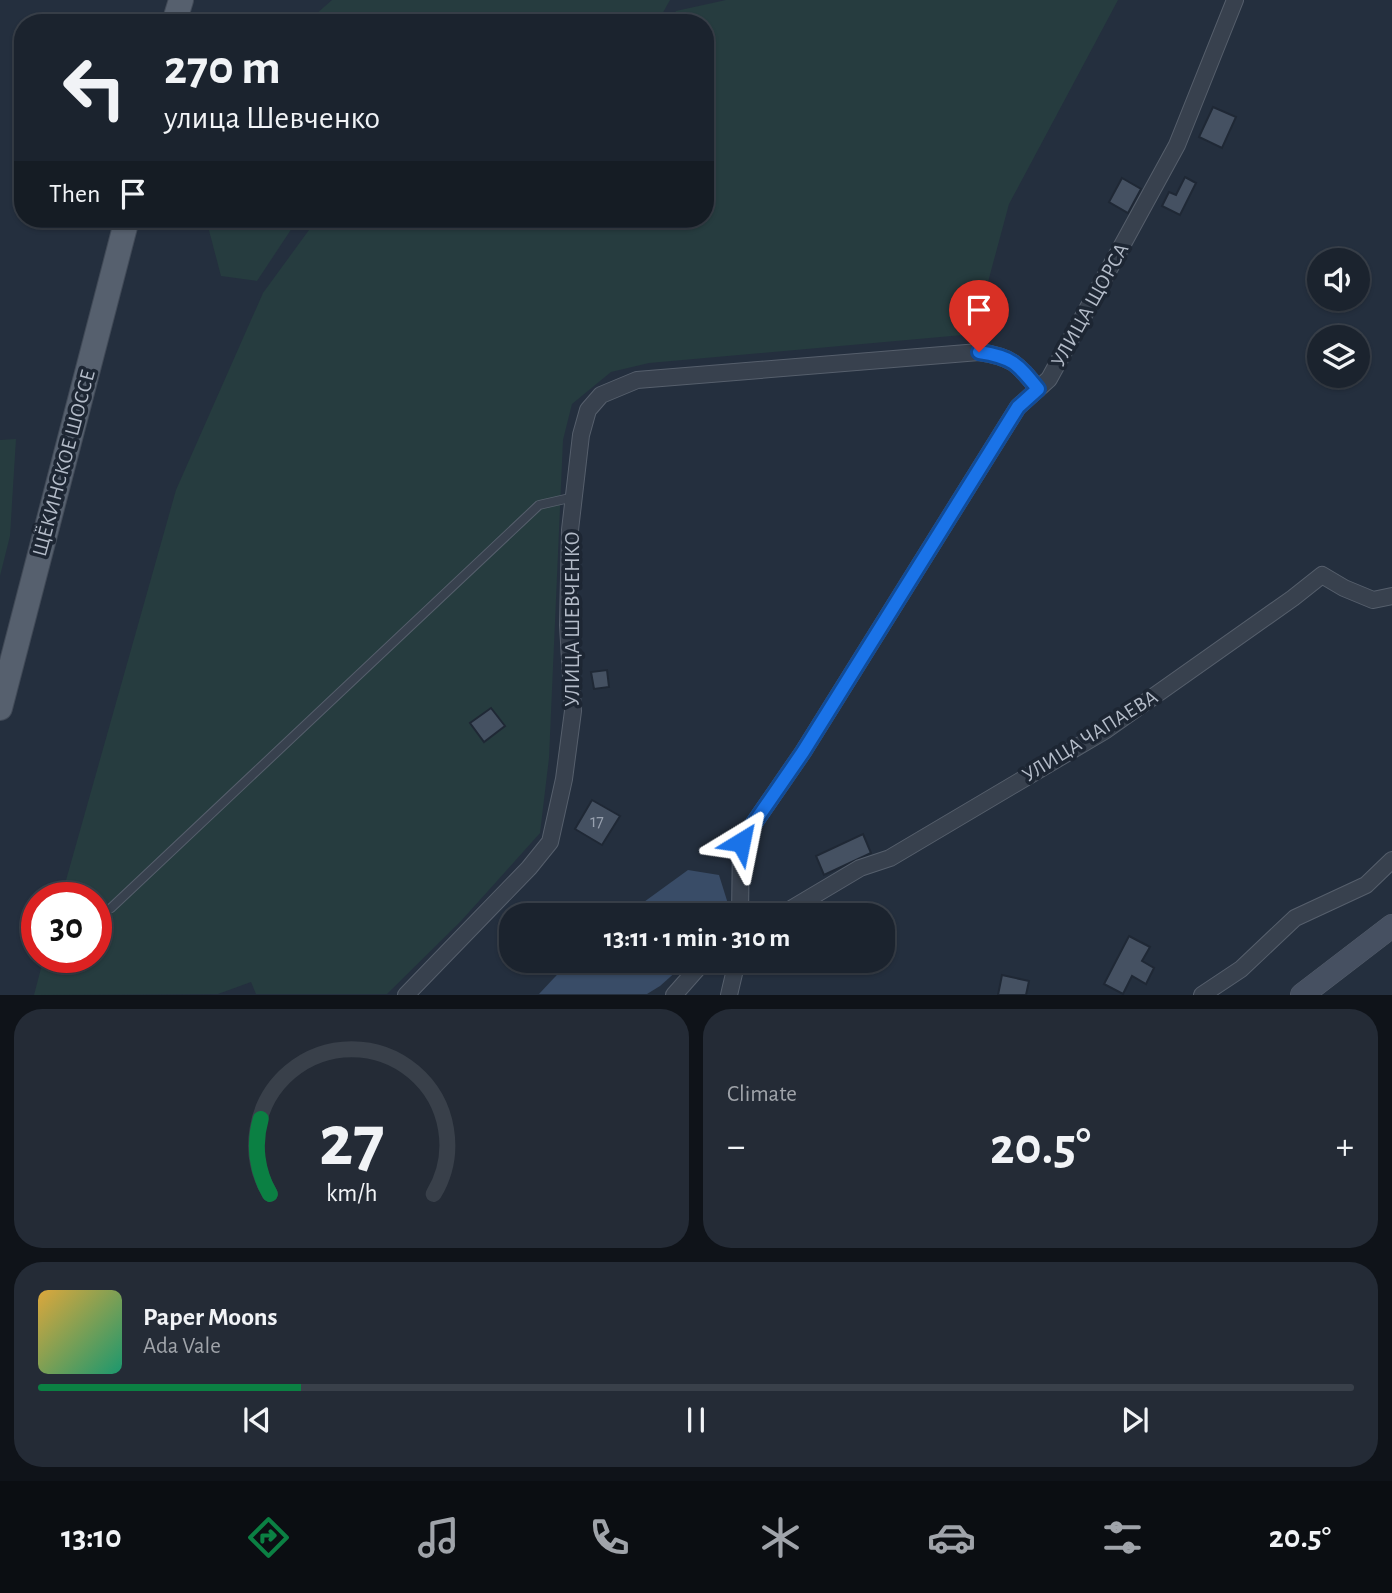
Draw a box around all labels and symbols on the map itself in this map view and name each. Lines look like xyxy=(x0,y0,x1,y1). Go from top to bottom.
street label: УЛИЦА ЩОРСА xyxy=(1047,240,1133,370)
pin xyxy=(949,280,1009,352)
street label: ЩЁКИНСКОЕ ШОССЕ xyxy=(28,367,99,559)
street label: УЛИЦА ШЕВЧЕНКО xyxy=(562,531,583,707)
street label: УЛИЦА ЧАПАЕВА xyxy=(1019,686,1161,786)
position arrow xyxy=(704,805,778,879)
house number: 17 xyxy=(590,813,604,831)
speed limit sign: 30 xyxy=(21,882,112,973)

